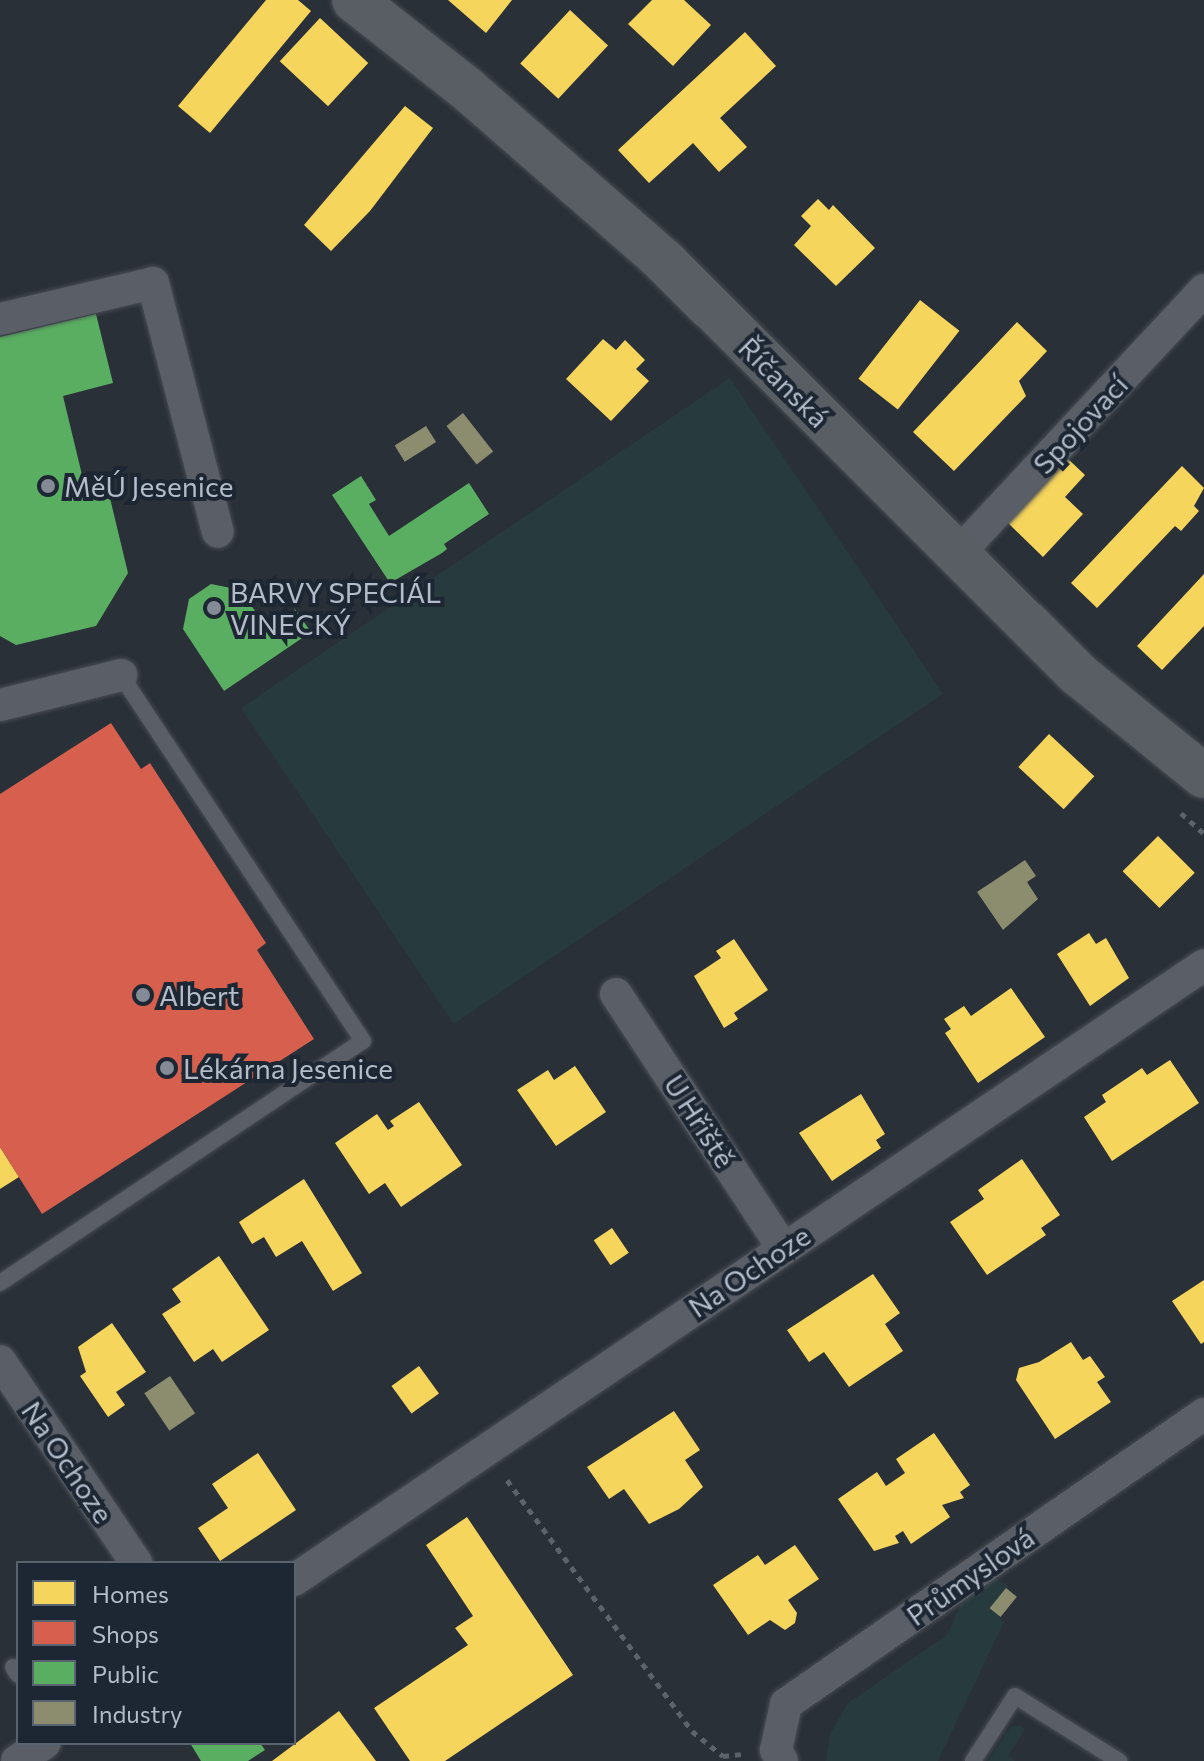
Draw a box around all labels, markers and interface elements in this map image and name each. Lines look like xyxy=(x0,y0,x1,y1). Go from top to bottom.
street label: Říčanská xyxy=(732,330,836,434)
street label: Spojovací xyxy=(1026,368,1134,480)
place label: MěÚ Jesenice xyxy=(64,469,234,503)
marker: MěÚ Jesenice xyxy=(39,477,57,495)
place label: BARVY SPECIÁL VINECKÝ xyxy=(230,575,441,641)
marker: BARVY SPECIÁL VINECKÝ xyxy=(205,599,223,617)
place label: Albert xyxy=(159,978,239,1012)
marker: Albert xyxy=(134,986,152,1004)
place label: Lékárna Jesenice xyxy=(183,1051,393,1085)
marker: Lékárna Jesenice xyxy=(158,1059,176,1077)
street label: U Hřiště xyxy=(658,1068,742,1174)
street label: Na Ochoze xyxy=(682,1218,816,1324)
street label: Na Ochoze xyxy=(15,1395,121,1529)
street label: Průmyslová xyxy=(900,1520,1040,1632)
legend xyxy=(16,1561,296,1745)
text: Homes xyxy=(92,1579,169,1608)
text: Shops xyxy=(92,1619,159,1648)
text: Public xyxy=(92,1659,159,1688)
text: Industry xyxy=(92,1699,182,1728)

